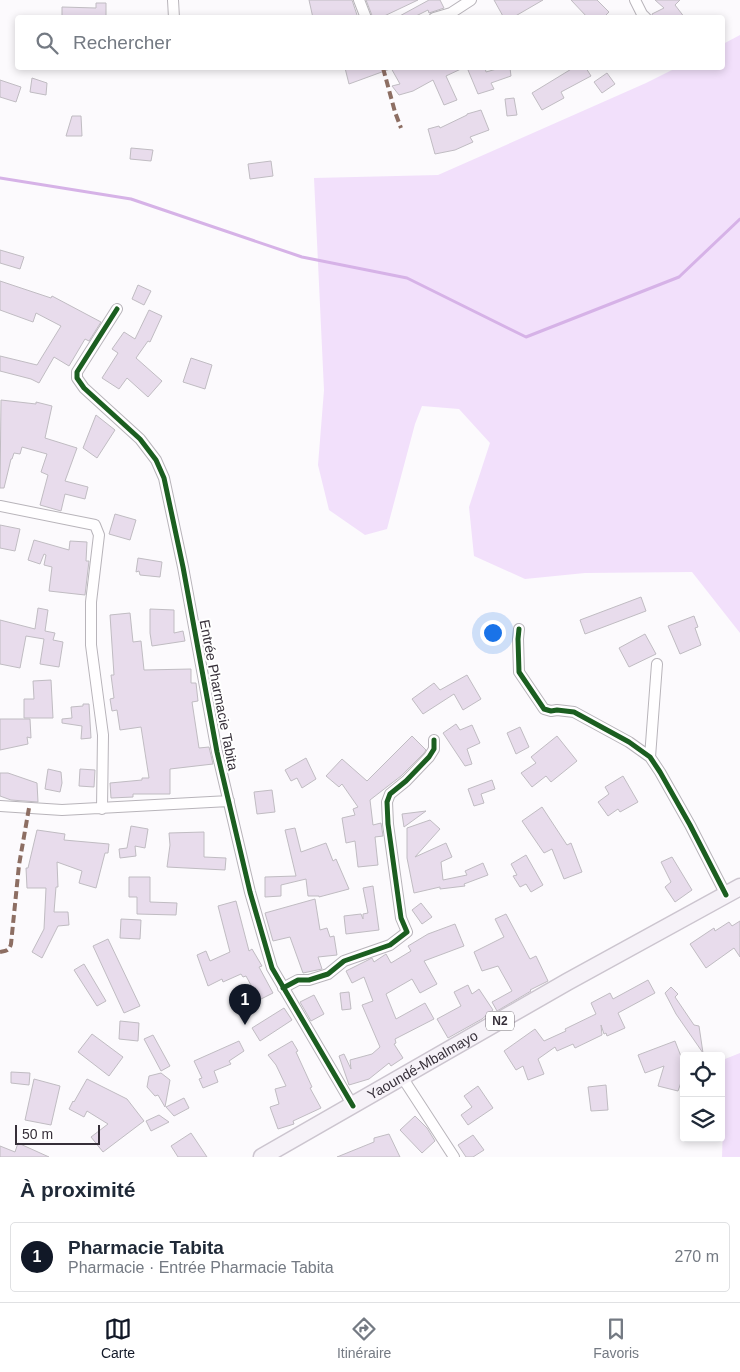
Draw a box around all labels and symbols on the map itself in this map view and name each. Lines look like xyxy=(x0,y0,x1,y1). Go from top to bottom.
street label: Entrée Pharmacie Tabita xyxy=(197,618,241,772)
your location xyxy=(480,620,506,646)
pin: 1 xyxy=(229,984,261,1025)
road number: N2 xyxy=(486,1011,514,1030)
street label: Yaoundé-Mbalmayo xyxy=(365,1027,481,1103)
scale bar xyxy=(15,1122,100,1145)

